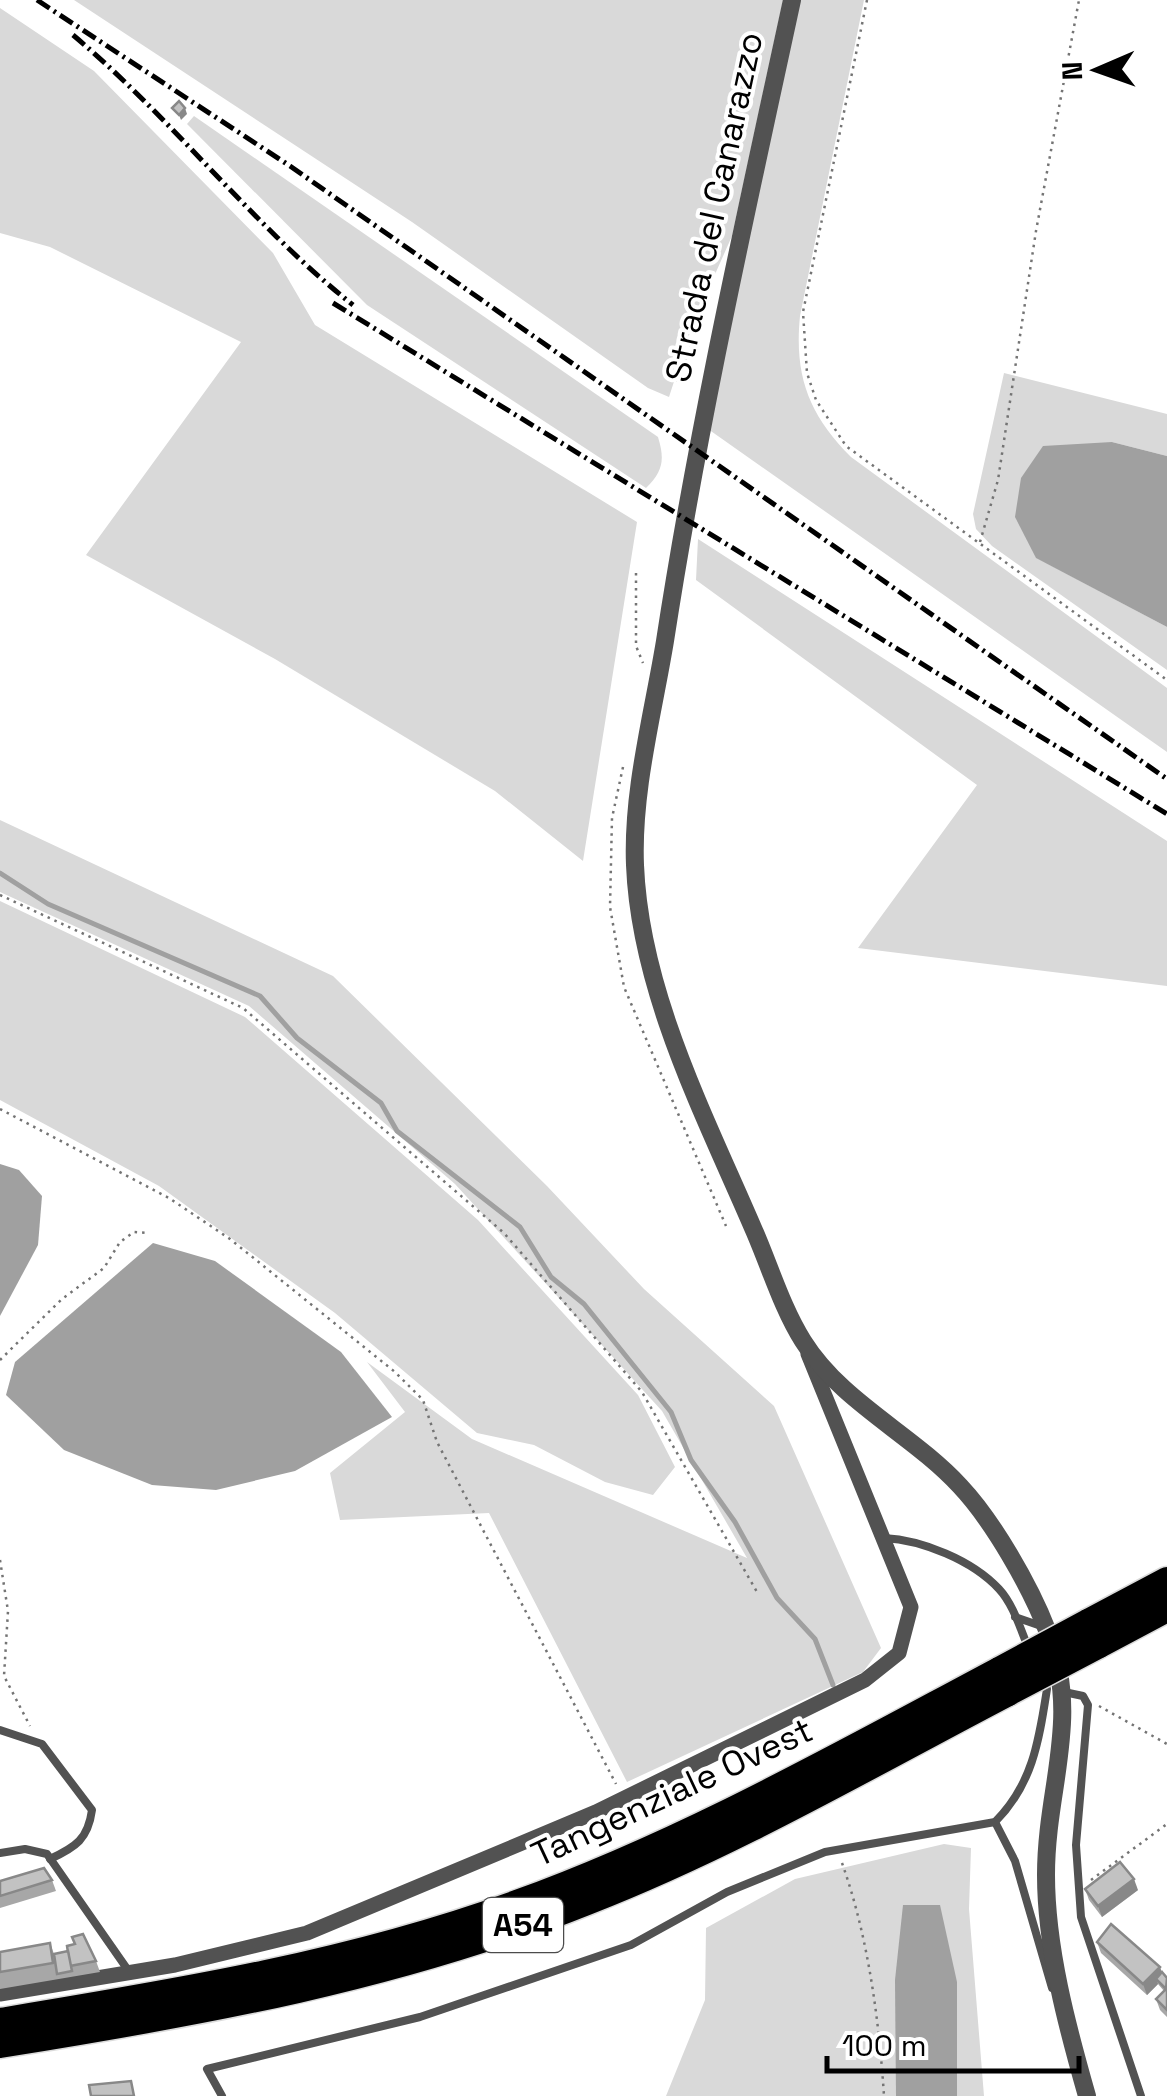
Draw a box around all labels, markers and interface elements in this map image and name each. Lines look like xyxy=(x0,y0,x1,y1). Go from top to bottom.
north arrow xyxy=(1047,20,1147,120)
street label: Strada del Canarazzo xyxy=(655,28,773,386)
text: N xyxy=(1054,61,1090,81)
street label: Tangenziale Ovest xyxy=(524,1708,820,1876)
road number: A54 xyxy=(483,1898,563,1952)
scale bar xyxy=(827,2011,1080,2073)
text: 100 m xyxy=(842,2026,927,2065)

